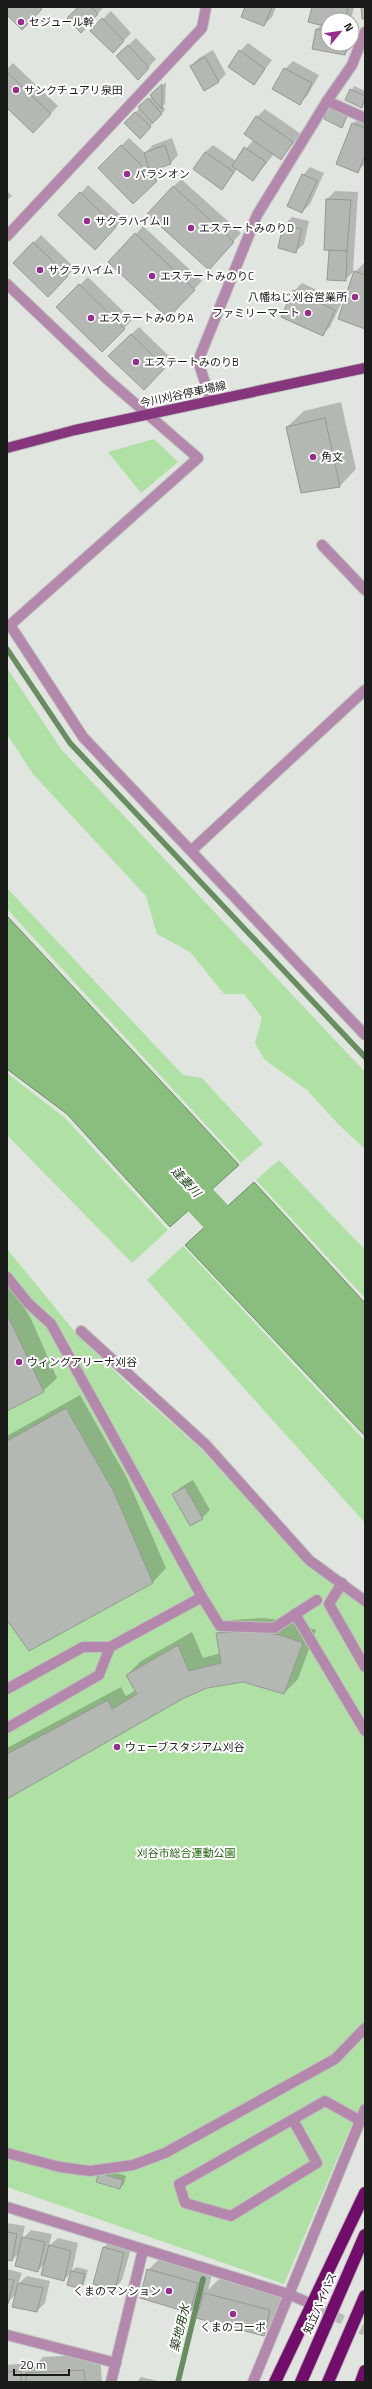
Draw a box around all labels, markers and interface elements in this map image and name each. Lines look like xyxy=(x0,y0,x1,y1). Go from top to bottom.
north arrow xyxy=(320,12,360,52)
place label: セジュール幹 xyxy=(29,14,94,30)
marker: セジュール幹 xyxy=(16,17,26,27)
text: N xyxy=(340,20,358,34)
place label: サンクチュアリ泉田 xyxy=(24,82,123,98)
marker: サンクチュアリ泉田 xyxy=(11,85,21,95)
place label: パラシオン xyxy=(135,166,190,182)
marker: パラシオン xyxy=(122,169,132,179)
place label: サクラハイムⅡ xyxy=(95,213,171,229)
marker: サクラハイムⅡ xyxy=(82,216,92,226)
place label: エステートみのりD xyxy=(199,220,294,236)
marker: エステートみのりD xyxy=(186,223,196,233)
place label: サクラハイムⅠ xyxy=(48,262,124,278)
marker: サクラハイムⅠ xyxy=(35,265,45,275)
place label: エステートみのりC xyxy=(160,268,254,284)
marker: エステートみのりC xyxy=(147,271,157,281)
place label: 八幡ねじ刈谷営業所 xyxy=(248,289,348,305)
marker: 八幡ねじ刈谷営業所 xyxy=(350,292,360,302)
place label: ファミリーマート xyxy=(212,305,300,321)
marker: ファミリーマート xyxy=(303,308,313,318)
place label: エステートみのりA xyxy=(99,310,194,326)
marker: エステートみのりA xyxy=(86,313,96,323)
place label: エステートみのりB xyxy=(144,354,239,370)
marker: エステートみのりB xyxy=(131,357,141,367)
street label: 今川刈谷停車場線 xyxy=(138,377,228,411)
place label: 角文 xyxy=(321,449,343,465)
marker: 角文 xyxy=(308,452,318,462)
water label: 逢妻川 xyxy=(167,1162,207,1203)
place label: ウィングアリーナ刈谷 xyxy=(27,1354,137,1370)
marker: ウィングアリーナ刈谷 xyxy=(14,1357,24,1367)
place label: ウェーブスタジアム刈谷 xyxy=(125,1739,245,1755)
marker: ウェーブスタジアム刈谷 xyxy=(112,1742,122,1752)
park label: 刈谷市総合運動公園 xyxy=(137,1845,236,1861)
street label: 知立バイパス xyxy=(299,2270,341,2336)
place label: くまのマンション xyxy=(73,2283,161,2299)
marker: くまのマンション xyxy=(164,2286,174,2296)
water label: 築地用水 xyxy=(164,2300,195,2353)
marker: くまのコーポ xyxy=(228,2309,238,2319)
place label: くまのコーポ xyxy=(200,2319,266,2335)
scale bar xyxy=(14,2351,69,2377)
text: 20 m xyxy=(20,2355,46,2374)

